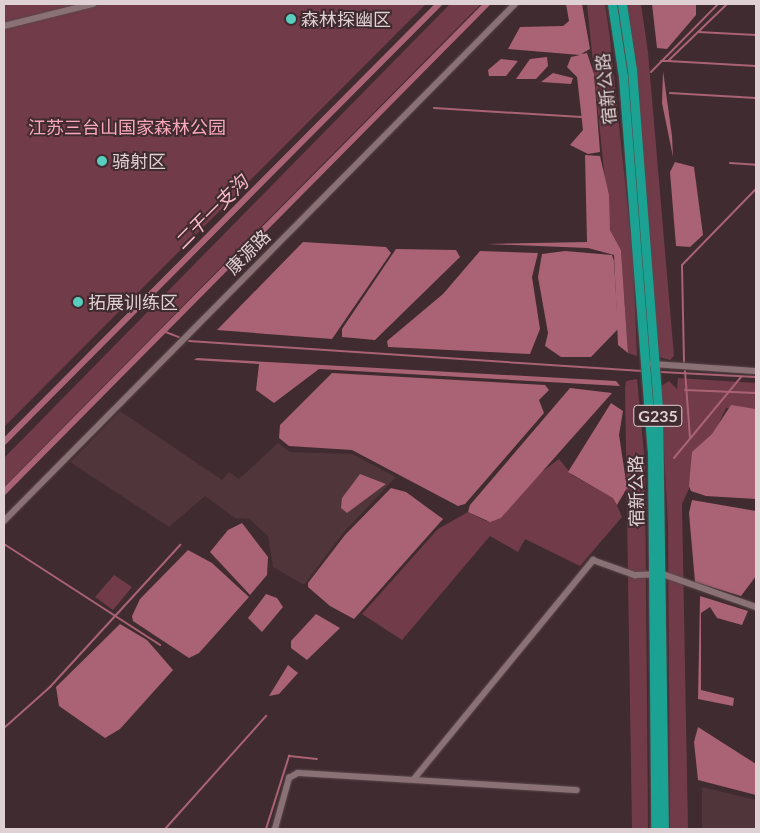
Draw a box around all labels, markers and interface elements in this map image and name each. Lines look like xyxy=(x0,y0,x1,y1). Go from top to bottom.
place label: 森林探幽区 xyxy=(301,8,391,30)
marker: 森林探幽区 xyxy=(285,13,297,25)
street label: 宿新公路 xyxy=(591,52,621,126)
park label: 江苏三台山国家森林公园 xyxy=(28,116,226,138)
place label: 骑射区 xyxy=(112,150,166,172)
marker: 骑射区 xyxy=(96,155,108,167)
water label: 二干一支沟 xyxy=(169,170,253,254)
street label: 康源路 xyxy=(221,225,275,279)
place label: 拓展训练区 xyxy=(88,291,178,313)
marker: 拓展训练区 xyxy=(72,296,84,308)
road number: G235 xyxy=(633,402,683,430)
street label: 宿新公路 xyxy=(625,455,647,527)

